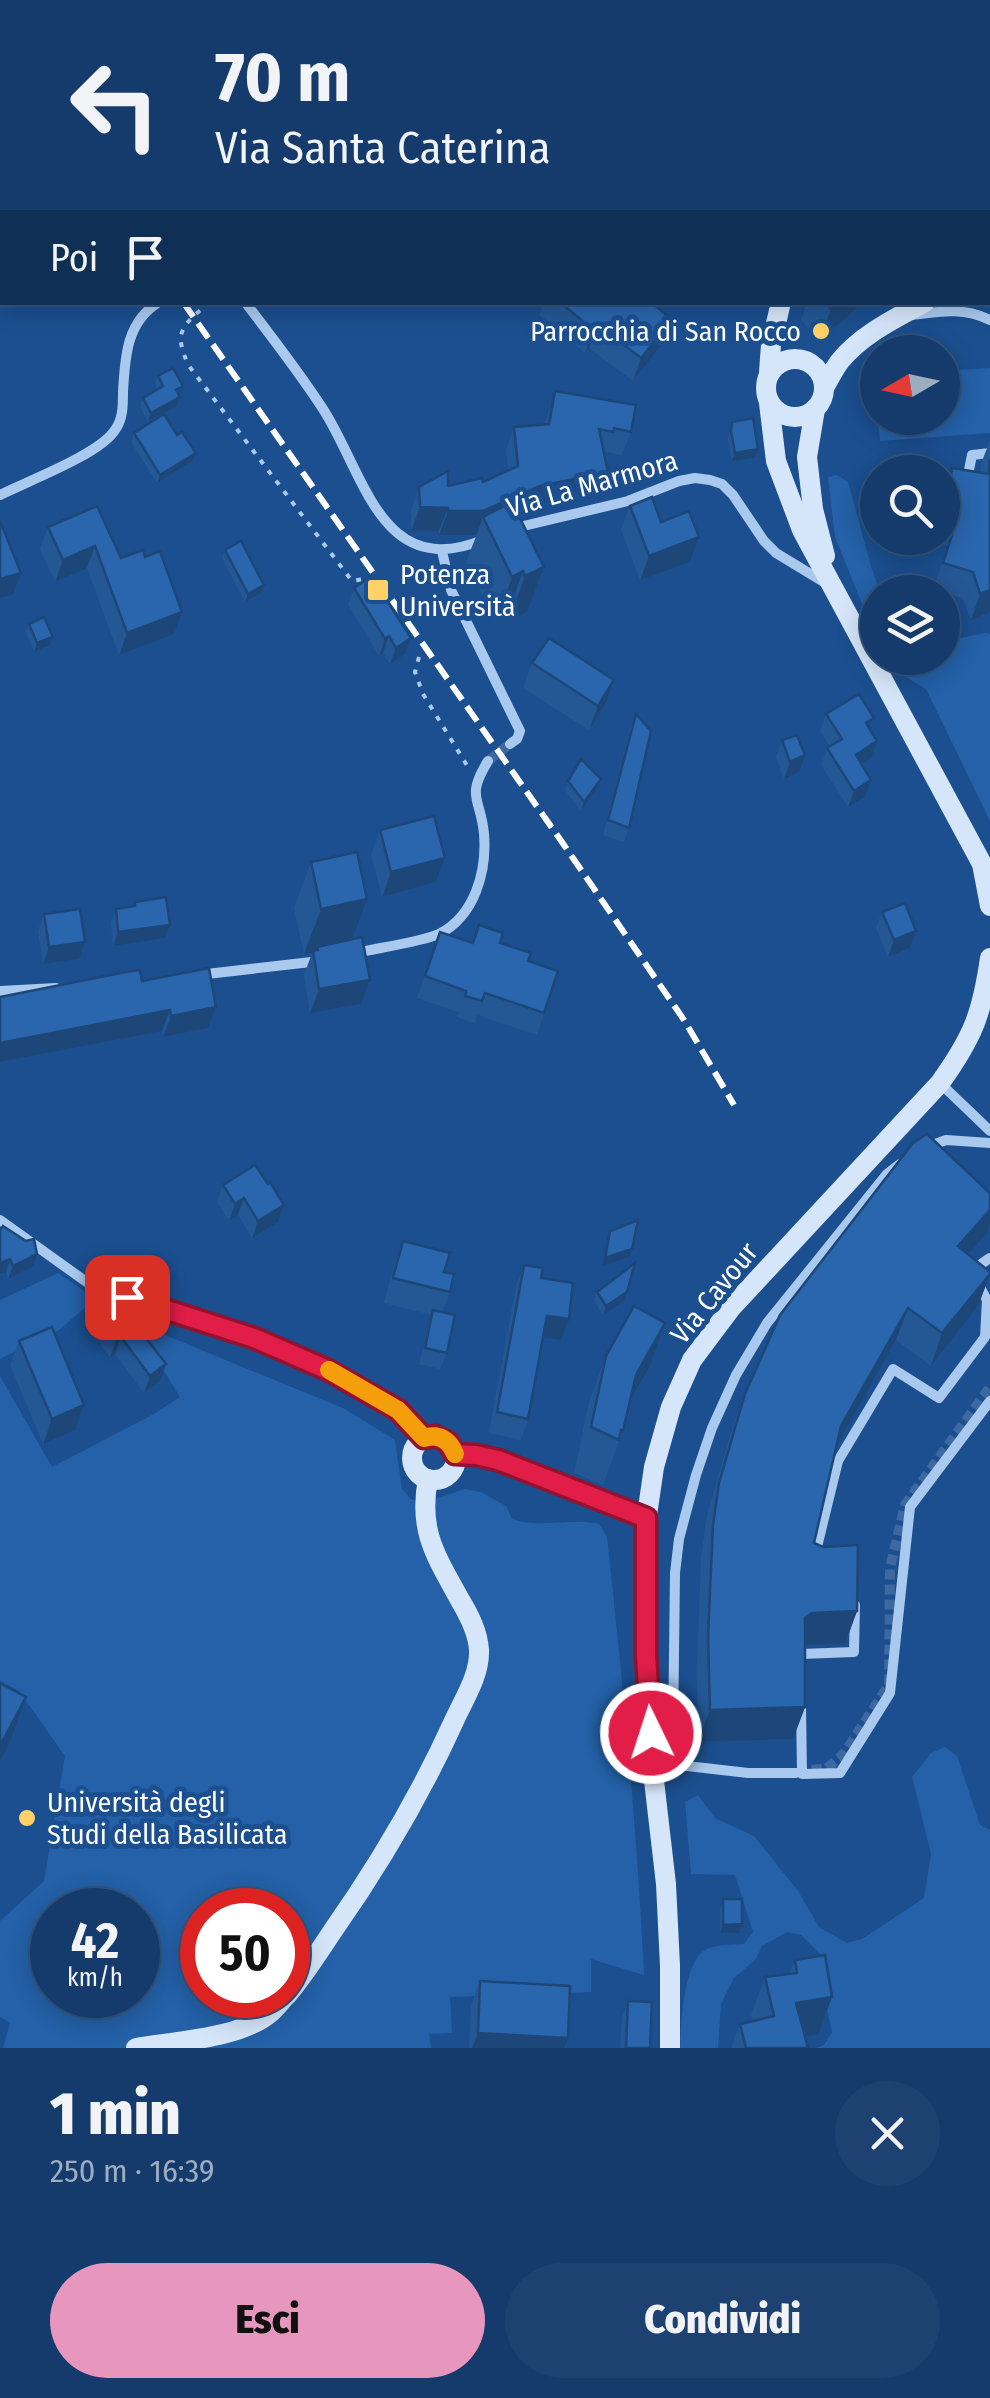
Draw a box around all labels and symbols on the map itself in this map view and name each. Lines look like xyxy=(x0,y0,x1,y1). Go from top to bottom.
place label: Parrocchia di San Rocco xyxy=(530,315,801,348)
marker: Parrocchia di San Rocco xyxy=(810,320,832,342)
north arrow xyxy=(860,335,960,435)
street label: Via La Marmora xyxy=(503,444,681,524)
place label: Potenza Università xyxy=(400,558,516,623)
marker: Potenza Università xyxy=(365,577,391,603)
street label: Via Cavour xyxy=(663,1236,765,1350)
pin xyxy=(85,1255,170,1340)
position arrow xyxy=(599,1681,703,1785)
place label: Università degli Studi della Basilicata xyxy=(47,1786,288,1851)
marker: Università degli Studi della Basilicata xyxy=(16,1807,38,1829)
speed limit sign: 50 xyxy=(180,1888,310,2018)

